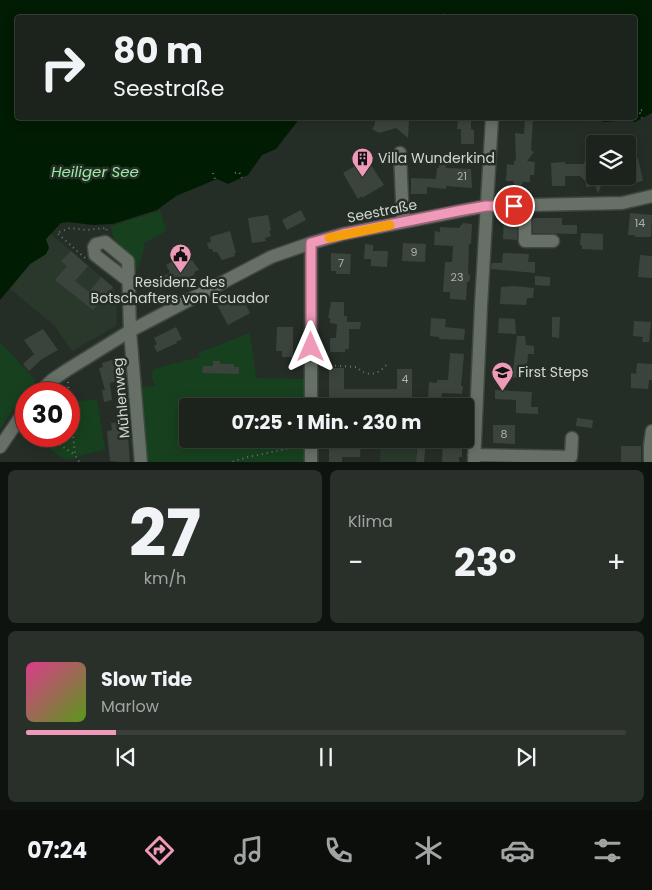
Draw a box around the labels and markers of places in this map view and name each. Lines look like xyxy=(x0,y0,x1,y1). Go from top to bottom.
building icon: Villa Wunderkind xyxy=(350,146,374,177)
place label: Villa Wunderkind xyxy=(378,148,495,168)
pin xyxy=(493,185,535,227)
public building icon: Residenz des Botschafters von Ecuador xyxy=(168,242,192,273)
place label: Residenz des Botschafters von Ecuador xyxy=(91,272,269,308)
school or university icon: First Steps xyxy=(490,360,514,391)
place label: First Steps xyxy=(518,362,589,382)

